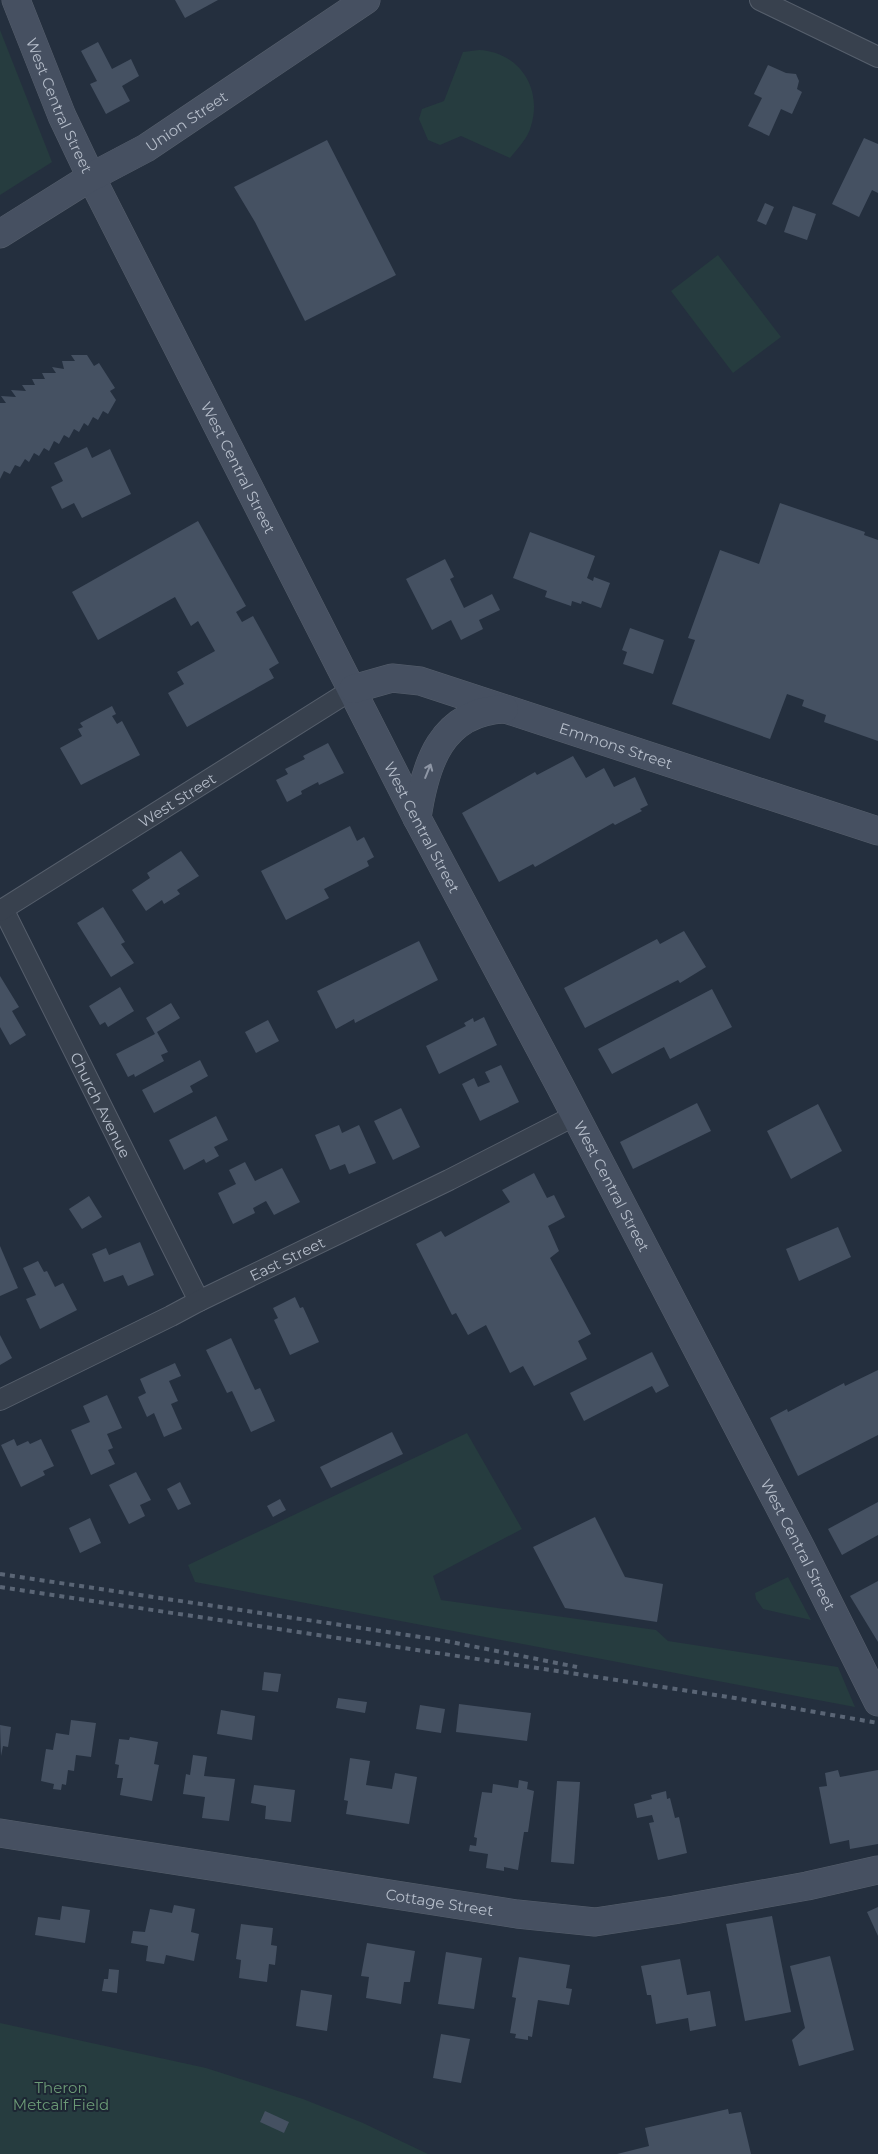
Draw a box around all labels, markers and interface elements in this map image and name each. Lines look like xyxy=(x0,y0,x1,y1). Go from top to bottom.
street label: West Central Street xyxy=(22,35,97,176)
street label: Union Street xyxy=(142,87,231,155)
street label: West Central Street xyxy=(197,398,280,536)
street label: Emmons Street xyxy=(557,718,675,773)
street label: West Central Street xyxy=(380,758,465,896)
one-way arrow xyxy=(424,764,433,779)
street label: West Street xyxy=(135,768,219,831)
street label: Church Avenue xyxy=(67,1049,135,1161)
street label: West Central Street xyxy=(570,1117,654,1255)
street label: East Street xyxy=(246,1232,328,1285)
street label: West Central Street xyxy=(757,1475,840,1613)
street label: Cottage Street xyxy=(384,1884,495,1920)
park label: Theron Metcalf Field xyxy=(13,2078,109,2114)

